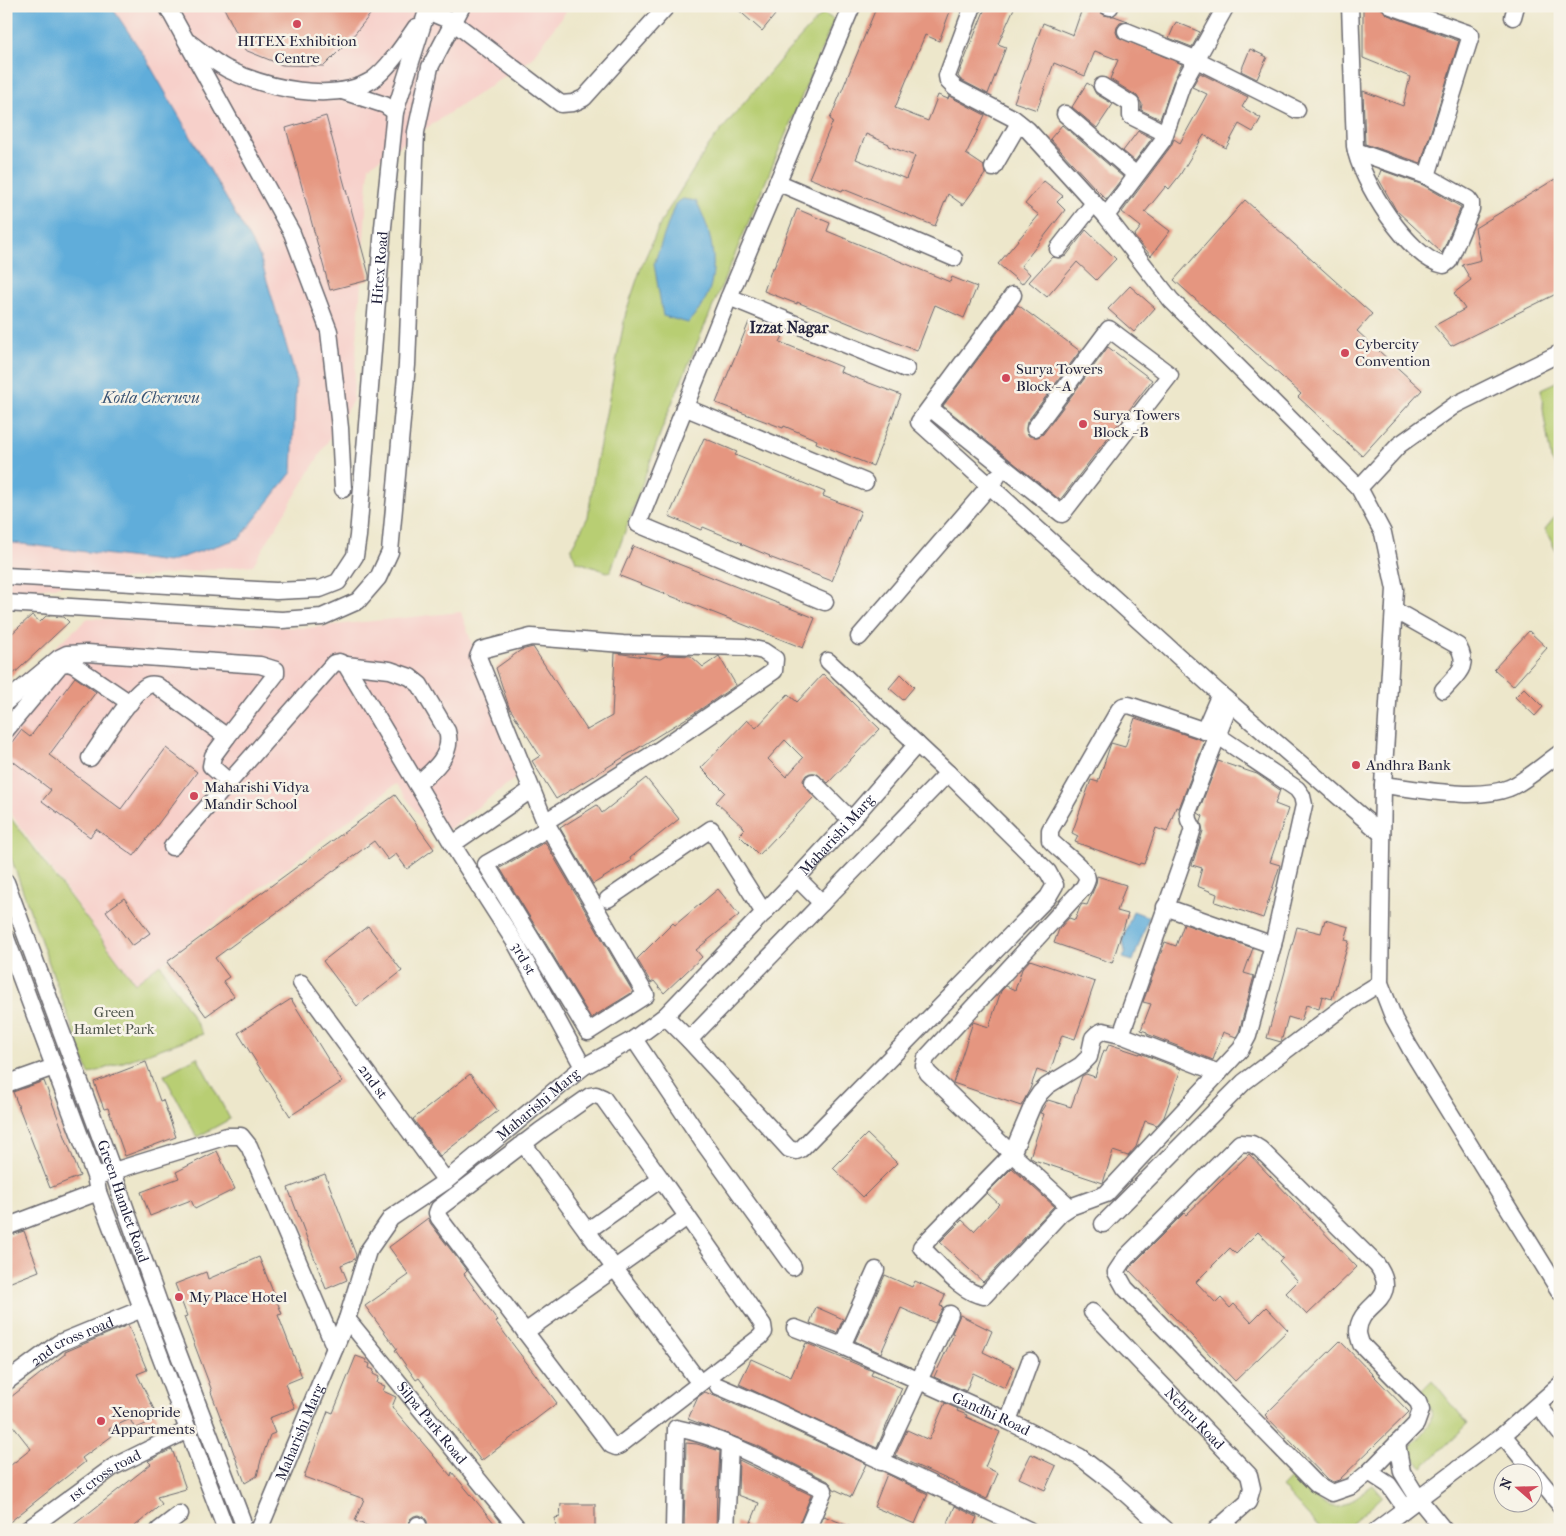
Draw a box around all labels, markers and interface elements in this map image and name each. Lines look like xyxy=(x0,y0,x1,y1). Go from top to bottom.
marker: HITEX Exhibition Centre xyxy=(291,18,303,30)
place label: HITEX Exhibition Centre xyxy=(237,32,357,67)
street label: Hitex Road xyxy=(368,230,392,305)
district label: Izzat Nagar xyxy=(750,318,830,338)
place label: Cybercity Convention xyxy=(1355,335,1430,370)
marker: Cybercity Convention xyxy=(1339,347,1351,359)
place label: Surya Towers Block - A xyxy=(1016,360,1103,395)
marker: Surya Towers Block - A xyxy=(1000,372,1012,384)
water label: Kotla Cheruvu xyxy=(101,388,200,407)
place label: Surya Towers Block - B xyxy=(1093,406,1180,441)
marker: Surya Towers Block - B xyxy=(1077,418,1089,430)
place label: Andhra Bank xyxy=(1365,756,1451,774)
marker: Andhra Bank xyxy=(1350,759,1362,771)
place label: Maharishi Vidya Mandir School xyxy=(204,778,310,813)
marker: Maharishi Vidya Mandir School xyxy=(188,790,200,802)
street label: Maharishi Marg xyxy=(795,790,879,879)
street label: 3rd st xyxy=(508,939,540,978)
park label: Green Hamlet Park xyxy=(73,1003,155,1038)
street label: 2nd st xyxy=(354,1061,392,1103)
street label: Maharishi Marg xyxy=(492,1064,584,1144)
street label: Green Hamlet Road xyxy=(93,1137,153,1266)
place label: My Place Hotel xyxy=(189,1288,287,1306)
marker: My Place Hotel xyxy=(173,1291,185,1303)
street label: 2nd cross road xyxy=(27,1312,117,1370)
street label: Silpa Park Road xyxy=(393,1378,471,1468)
street label: Maharishi Marg xyxy=(272,1380,328,1483)
street label: Nehru Road xyxy=(1161,1384,1229,1454)
street label: Gandhi Road xyxy=(949,1388,1034,1440)
place label: Xenopride Appartments xyxy=(110,1403,196,1438)
marker: Xenopride Appartments xyxy=(95,1415,107,1427)
street label: 1st cross road xyxy=(65,1445,145,1506)
north arrow xyxy=(1494,1464,1544,1514)
text: N xyxy=(1496,1475,1516,1492)

